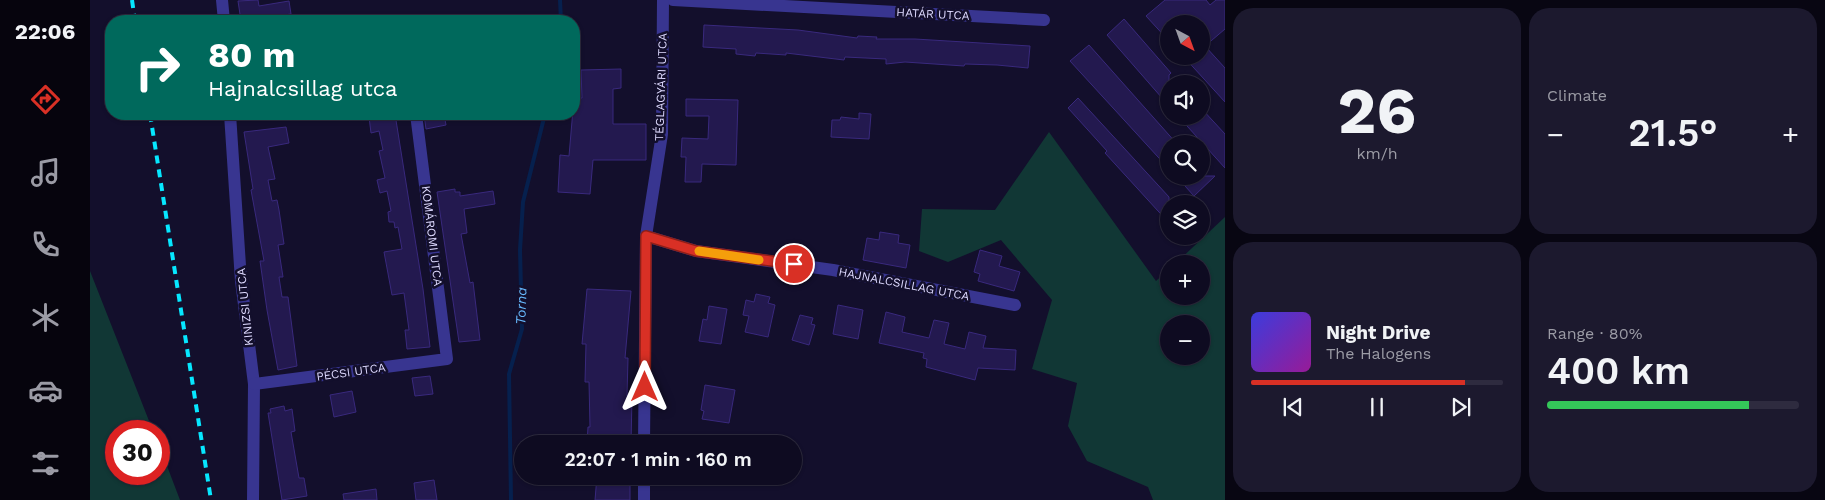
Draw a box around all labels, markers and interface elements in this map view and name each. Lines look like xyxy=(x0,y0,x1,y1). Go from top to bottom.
street label: HATÁR UTCA xyxy=(896,5,970,23)
north arrow xyxy=(1160,15,1210,65)
map controls xyxy=(1160,15,1210,365)
text: 22:06 xyxy=(15,19,75,44)
street label: TÉGLAGYÁRI UTCA xyxy=(652,33,670,141)
text: 80 m xyxy=(208,34,295,76)
icon: right xyxy=(125,35,190,100)
text: 26 xyxy=(1338,73,1416,149)
button: sound xyxy=(1160,75,1210,125)
text: Hajnalcsillag utca xyxy=(208,76,398,101)
icon: directions xyxy=(28,82,63,117)
text: Climate xyxy=(1547,86,1607,105)
text: 21.5° xyxy=(1628,111,1718,155)
text: − xyxy=(1547,118,1564,151)
text: + xyxy=(1782,118,1799,151)
button: search xyxy=(1160,135,1210,185)
text: km/h xyxy=(1356,144,1398,163)
icon: music xyxy=(28,155,63,190)
street label: KOMÁROMI UTCA xyxy=(419,185,445,287)
button: layers xyxy=(1160,195,1210,245)
icon: phone xyxy=(28,227,63,262)
pin xyxy=(773,243,815,285)
icon: arrive xyxy=(780,250,808,278)
button: + xyxy=(1160,255,1210,305)
street label: HAJNALCSILLAG UTCA xyxy=(837,264,971,304)
street label: KINIZSI UTCA xyxy=(234,267,256,347)
water label: Torna xyxy=(512,286,530,325)
icon: climate xyxy=(28,300,63,335)
button: − xyxy=(1160,315,1210,365)
text: Night Drive xyxy=(1326,321,1431,344)
text: Range · 80% xyxy=(1547,324,1642,343)
text: The Halogens xyxy=(1326,344,1431,363)
text: 400 km xyxy=(1547,349,1690,393)
street label: PÉCSI UTCA xyxy=(315,360,387,384)
position arrow xyxy=(618,360,670,412)
icon: car xyxy=(28,373,63,408)
icon: previous xyxy=(1279,393,1307,421)
icon: pause xyxy=(1363,393,1391,421)
icon: next xyxy=(1447,393,1475,421)
speed limit sign: 30 xyxy=(105,420,170,485)
icon: filters xyxy=(28,446,63,481)
text: 22:07 · 1 min · 160 m xyxy=(564,448,752,471)

